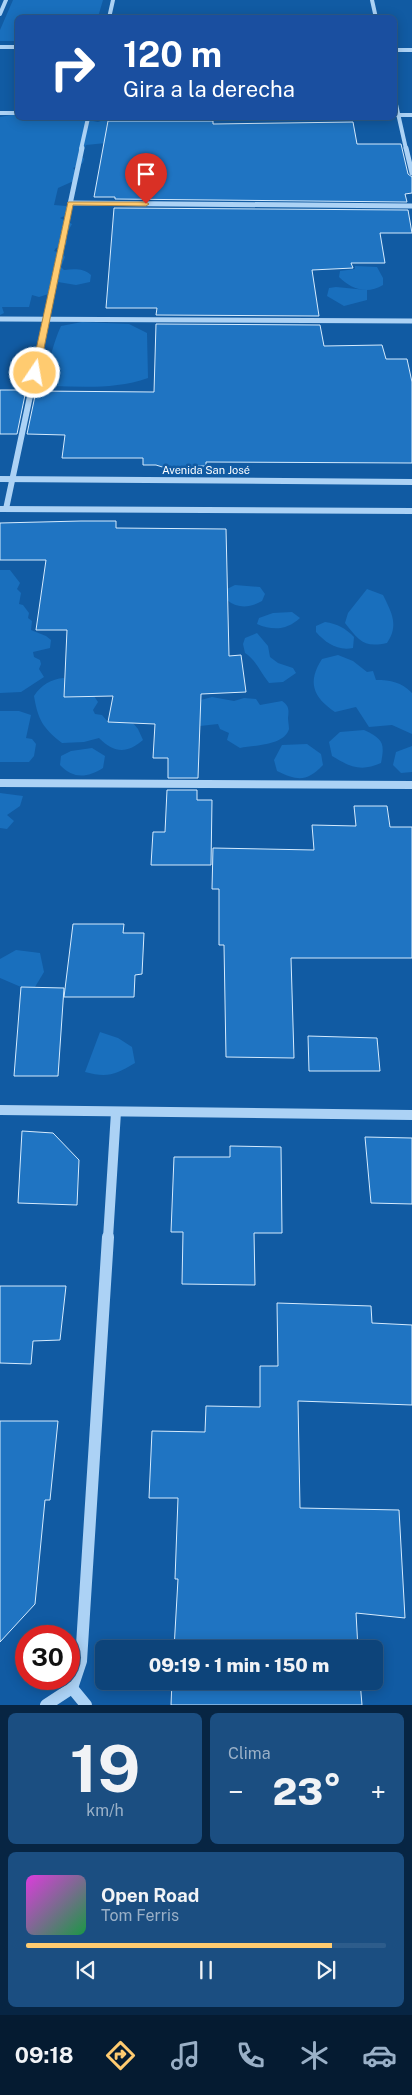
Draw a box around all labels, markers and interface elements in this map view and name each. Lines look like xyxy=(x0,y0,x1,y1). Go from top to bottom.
text: 120 m xyxy=(123,34,222,75)
icon: right xyxy=(40,35,105,100)
text: Gira a la derecha xyxy=(123,76,295,102)
pin xyxy=(125,153,167,204)
icon: arrive xyxy=(132,160,160,188)
position arrow xyxy=(8,346,60,398)
street label: Avenida San José xyxy=(162,464,250,476)
speed limit sign: 30 xyxy=(15,1625,80,1690)
text: 09:19 · 1 min · 150 m xyxy=(149,1654,329,1676)
text: 19 xyxy=(70,1730,140,1807)
text: Clima xyxy=(228,1744,271,1763)
text: 23° xyxy=(273,1769,341,1814)
text: − xyxy=(228,1775,244,1808)
text: + xyxy=(370,1775,386,1808)
text: km/h xyxy=(86,1801,124,1820)
text: Open Road xyxy=(101,1884,199,1906)
text: Tom Ferris xyxy=(101,1906,179,1925)
icon: previous xyxy=(72,1956,100,1984)
icon: pause xyxy=(192,1956,220,1984)
icon: next xyxy=(312,1956,340,1984)
icon: directions xyxy=(103,2038,138,2073)
icon: music xyxy=(168,2038,203,2073)
icon: phone xyxy=(233,2038,268,2073)
icon: climate xyxy=(297,2038,332,2073)
icon: car xyxy=(362,2038,397,2073)
text: 09:18 xyxy=(15,2042,74,2068)

